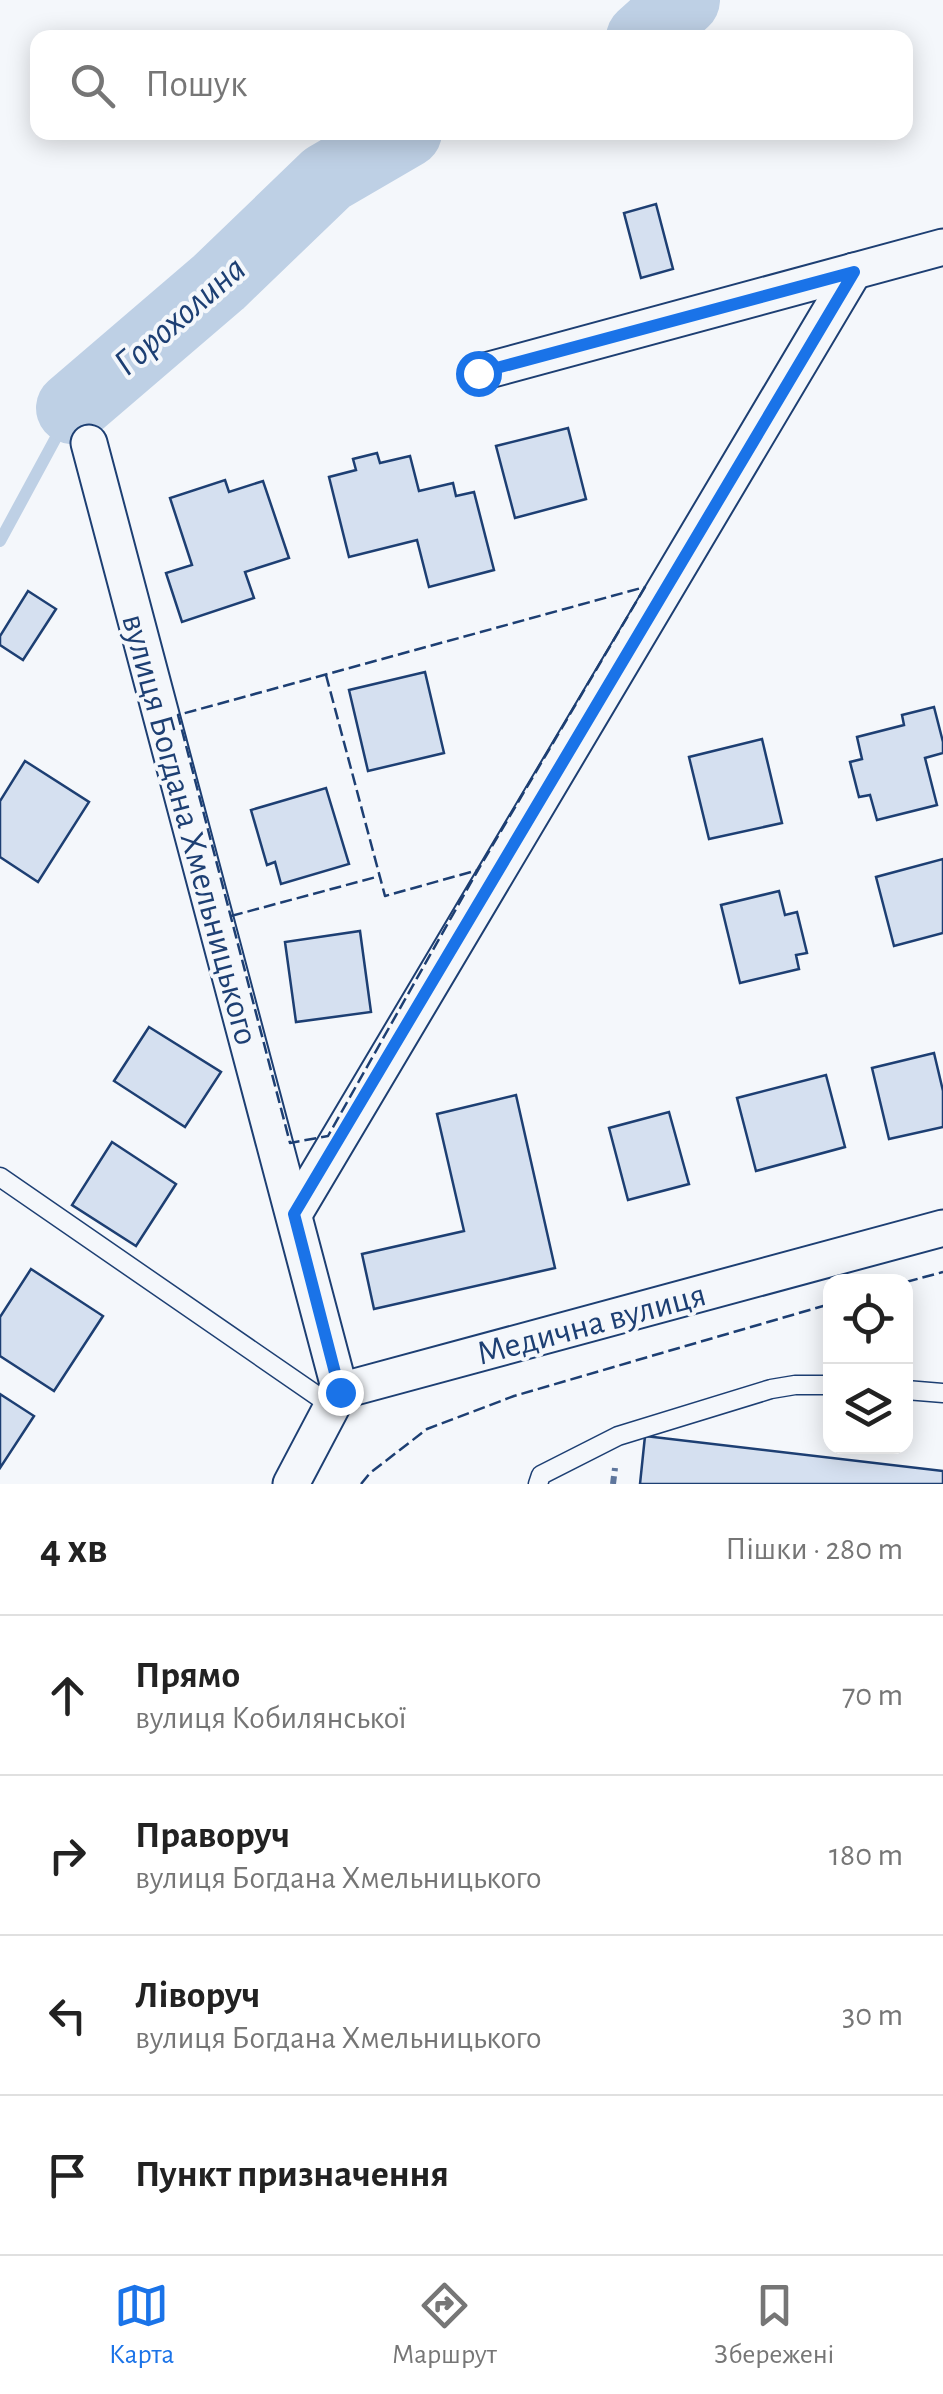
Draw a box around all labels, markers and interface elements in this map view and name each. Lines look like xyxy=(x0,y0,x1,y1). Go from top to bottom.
search box xyxy=(30,30,913,140)
icon: search xyxy=(65,58,120,113)
text: Пошук xyxy=(145,66,248,104)
water label: Горохолина xyxy=(107,250,253,383)
route start xyxy=(456,351,502,397)
street label: вулиця Богдана Хмельницького xyxy=(115,610,264,1049)
map controls xyxy=(823,1274,913,1454)
button: locate xyxy=(823,1274,913,1364)
street label: Медична вулиця xyxy=(473,1277,710,1372)
button: layers xyxy=(823,1364,913,1454)
route end xyxy=(318,1370,364,1416)
text: 4 хв xyxy=(40,1528,108,1570)
text: Пішки · 280 m xyxy=(725,1533,903,1565)
text: Прямо xyxy=(135,1657,240,1695)
icon: ahead xyxy=(40,1668,95,1723)
text: 70 m xyxy=(842,1679,903,1711)
text: вулиця Кобилянської xyxy=(135,1702,407,1734)
text: Праворуч xyxy=(135,1817,290,1855)
icon: right xyxy=(40,1828,95,1883)
text: 180 m xyxy=(829,1839,903,1871)
text: вулиця Богдана Хмельницького xyxy=(135,1862,541,1894)
text: Ліворуч xyxy=(135,1977,260,2015)
icon: left xyxy=(40,1988,95,2043)
text: 30 m xyxy=(842,1999,903,2031)
text: вулиця Богдана Хмельницького xyxy=(135,2022,541,2054)
icon: arrive xyxy=(40,2148,95,2203)
text: Пункт призначення xyxy=(135,2156,449,2194)
tab: Карта xyxy=(109,2278,174,2372)
tab: Маршрут xyxy=(392,2278,497,2372)
tab: Збережені xyxy=(714,2278,834,2372)

